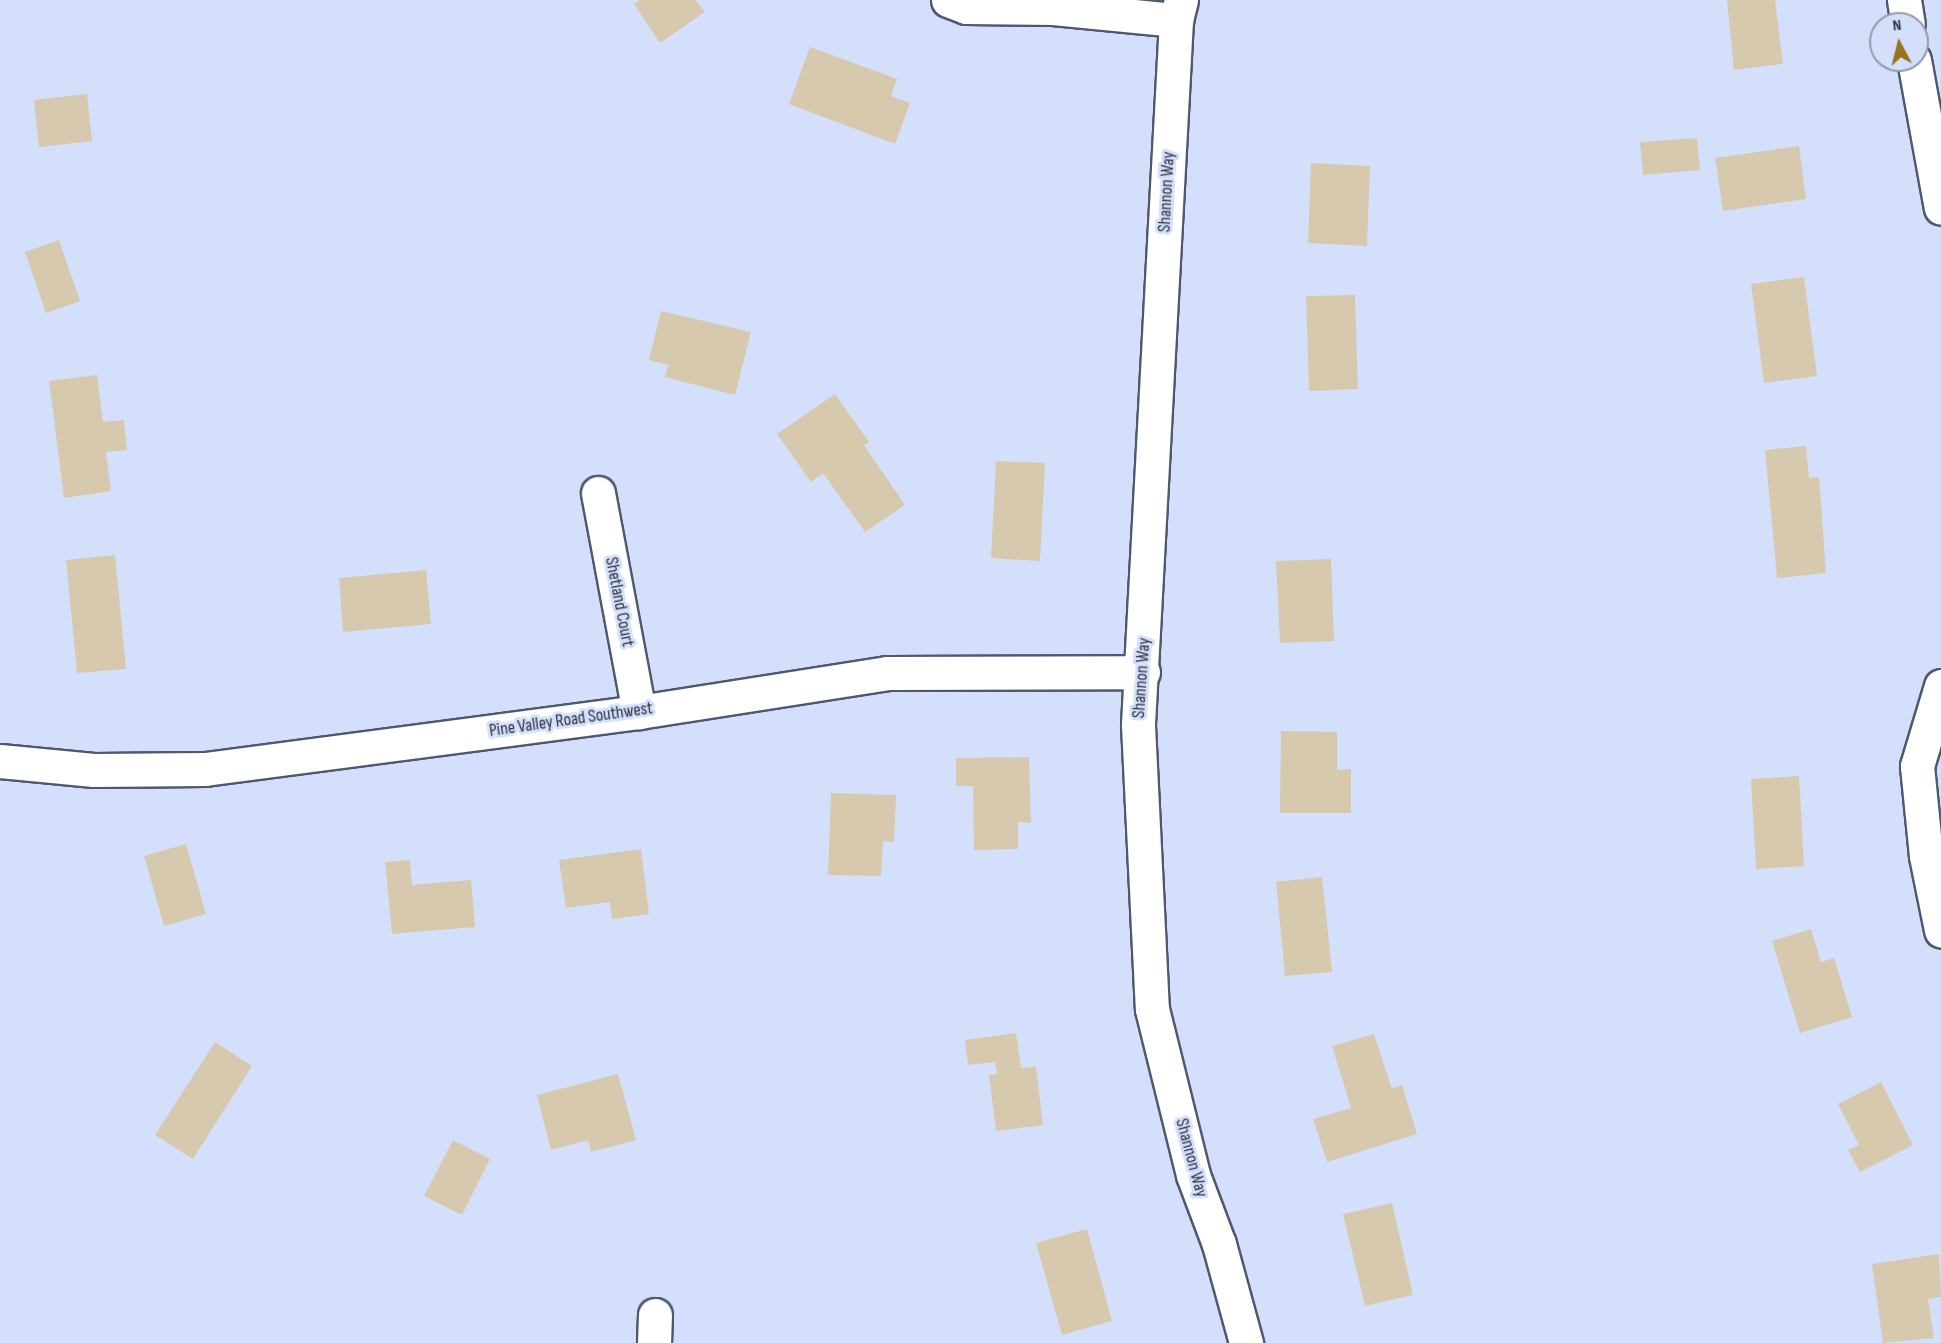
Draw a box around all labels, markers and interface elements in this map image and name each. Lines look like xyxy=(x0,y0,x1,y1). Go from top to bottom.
north arrow xyxy=(1869,12,1929,72)
text: N xyxy=(1892,16,1902,36)
street label: Shannon Way xyxy=(1154,151,1180,233)
street label: Shetland Court xyxy=(600,555,638,649)
street label: Shannon Way xyxy=(1128,637,1156,719)
street label: Pine Valley Road Southwest xyxy=(488,698,654,742)
street label: Shannon Way xyxy=(1170,1116,1212,1200)

